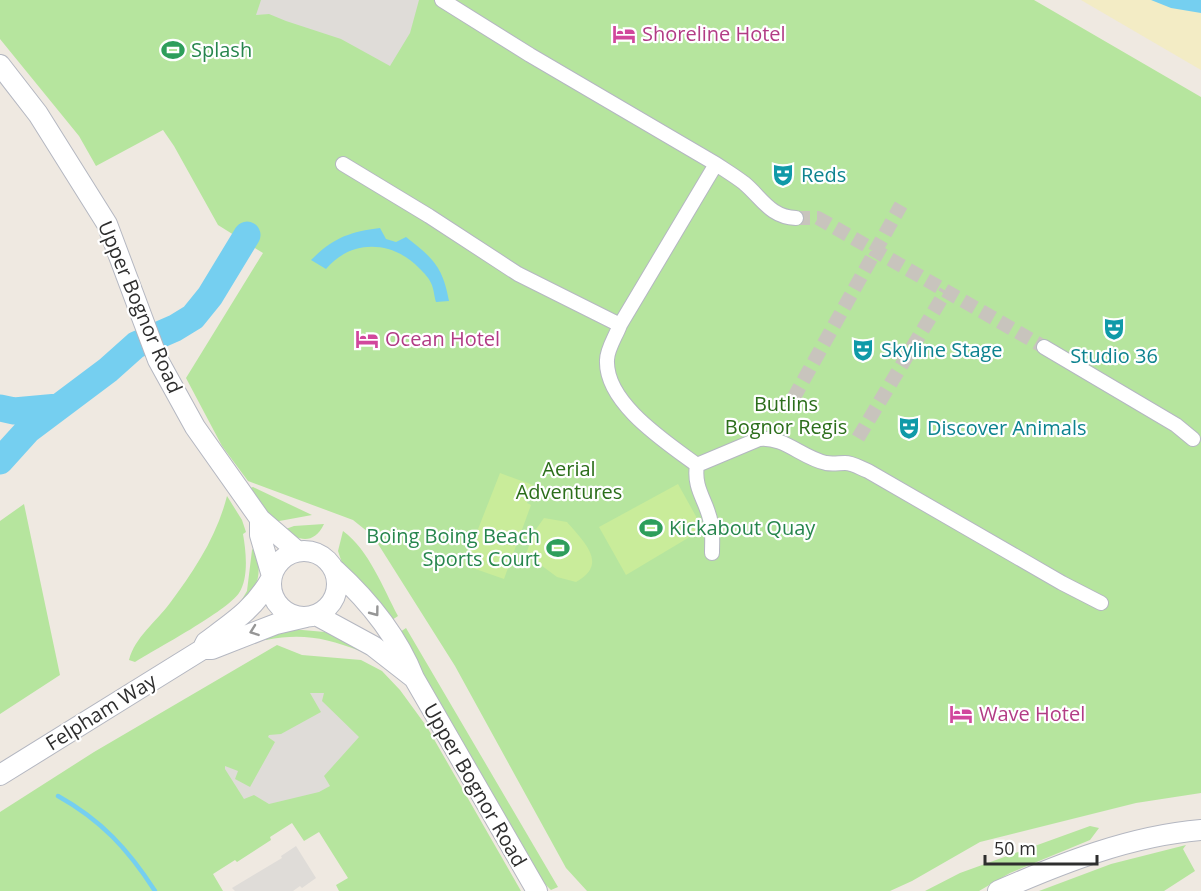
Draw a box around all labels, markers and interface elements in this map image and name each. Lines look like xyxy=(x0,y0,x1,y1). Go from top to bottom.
place label: Shoreline Hotel xyxy=(642,20,786,47)
hotel icon: Shoreline Hotel xyxy=(611,21,637,47)
place label: Splash xyxy=(191,36,252,63)
sports icon: Splash xyxy=(160,37,186,63)
place label: Reds xyxy=(801,161,846,188)
theatre icon: Reds xyxy=(770,162,796,188)
street label: Upper Bognor Road xyxy=(92,216,189,397)
theatre icon: Studio 36 xyxy=(1101,316,1127,342)
place label: Ocean Hotel xyxy=(385,325,500,352)
hotel icon: Ocean Hotel xyxy=(354,326,380,352)
place label: Skyline Stage xyxy=(881,336,1003,363)
theatre icon: Skyline Stage xyxy=(850,337,876,363)
place label: Studio 36 xyxy=(1070,342,1158,369)
park label: Butlins Bognor Regis xyxy=(725,390,847,440)
place label: Discover Animals xyxy=(927,414,1086,441)
theatre icon: Discover Animals xyxy=(896,415,922,441)
park label: Aerial Adventures xyxy=(516,455,622,505)
place label: Kickabout Quay xyxy=(669,514,816,541)
sports icon: Kickabout Quay xyxy=(638,515,664,541)
place label: Boing Boing Beach Sports Court xyxy=(366,522,540,572)
sports icon: Boing Boing Beach Sports Court xyxy=(545,535,571,561)
one-way arrow xyxy=(368,605,379,616)
one-way arrow xyxy=(249,624,260,637)
street label: Felpham Way xyxy=(40,666,162,756)
street label: Upper Bognor Road xyxy=(418,698,533,872)
place label: Wave Hotel xyxy=(979,700,1085,727)
hotel icon: Wave Hotel xyxy=(948,701,974,727)
scale bar xyxy=(985,828,1098,866)
text: 50 m xyxy=(994,836,1036,860)

